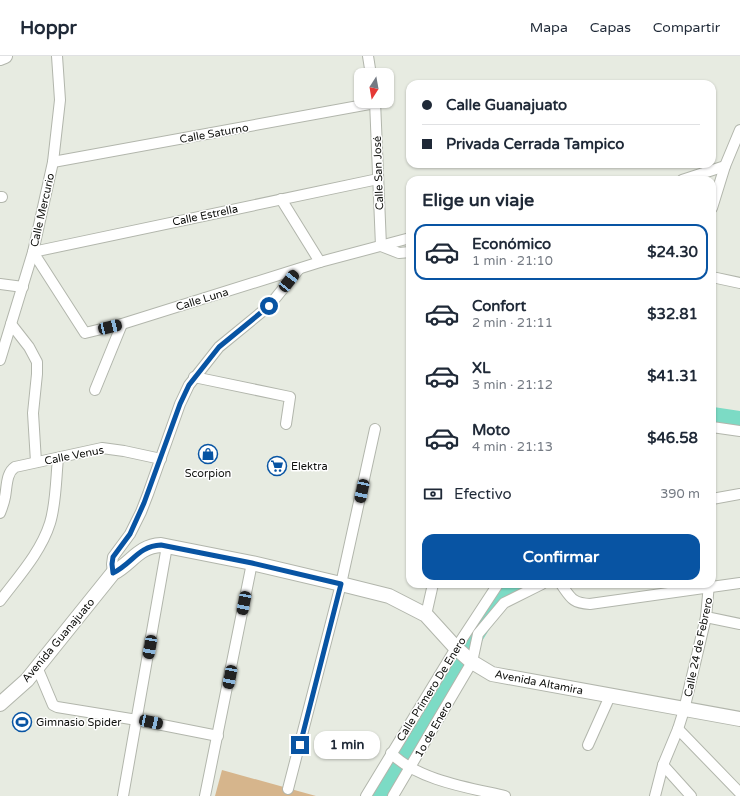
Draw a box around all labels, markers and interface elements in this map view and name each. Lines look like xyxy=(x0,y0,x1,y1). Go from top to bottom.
text: Hoppr xyxy=(20,17,77,39)
text: Mapa xyxy=(530,19,568,36)
text: Capas xyxy=(590,19,631,36)
text: Compartir xyxy=(653,19,720,36)
north arrow xyxy=(354,68,394,108)
map controls xyxy=(354,68,394,108)
text: Calle Guanajuato xyxy=(446,96,567,114)
street label: Calle Saturno xyxy=(179,121,250,146)
text: Privada Cerrada Tampico xyxy=(446,135,624,153)
street label: Calle San José xyxy=(371,136,386,210)
street label: Calle Mercurio xyxy=(28,172,57,248)
text: Elige un viaje xyxy=(422,189,534,211)
street label: Calle Estrella xyxy=(171,202,239,229)
icon: car xyxy=(424,234,460,270)
text: Económico xyxy=(472,235,551,253)
text: $24.30 xyxy=(647,243,698,261)
text: 1 min · 21:10 xyxy=(472,253,553,269)
car xyxy=(277,268,301,294)
street label: Calle Luna xyxy=(174,285,230,314)
icon: car xyxy=(424,296,460,332)
route start xyxy=(260,297,278,315)
text: Confort xyxy=(472,297,526,315)
text: $32.81 xyxy=(647,305,698,323)
text: 2 min · 21:11 xyxy=(472,315,553,331)
car xyxy=(97,318,123,336)
icon: car xyxy=(424,358,460,394)
text: XL xyxy=(472,359,491,377)
text: $41.31 xyxy=(647,367,698,385)
text: 3 min · 21:12 xyxy=(472,377,553,393)
icon: car xyxy=(424,420,460,456)
text: Moto xyxy=(472,421,510,439)
text: $46.58 xyxy=(647,429,698,447)
text: 4 min · 21:13 xyxy=(472,439,553,455)
street label: Calle Venus xyxy=(43,443,105,468)
shop icon: Scorpion xyxy=(197,443,219,465)
supermarket icon: Elektra xyxy=(266,455,288,477)
place label: Elektra xyxy=(291,460,328,473)
place label: Scorpion xyxy=(185,467,231,480)
car xyxy=(354,478,370,504)
icon: cash xyxy=(422,483,444,505)
text: Efectivo xyxy=(454,485,512,503)
text: 390 m xyxy=(660,486,700,502)
button: Confirmar xyxy=(422,534,700,580)
car xyxy=(236,590,252,616)
street label: Avenida Guanajuato xyxy=(19,595,98,685)
street label: Calle 24 de Febrero xyxy=(682,596,715,698)
car xyxy=(142,634,158,660)
street label: Calle Primero De Enero xyxy=(394,635,469,744)
car xyxy=(222,664,238,690)
street label: Avenida Altamira xyxy=(494,668,584,697)
street label: 1o de Enero xyxy=(412,698,455,760)
sports icon: Gimnasio Spider xyxy=(11,711,33,733)
car xyxy=(138,714,164,730)
place label: Gimnasio Spider xyxy=(36,716,122,729)
callout: 1 min xyxy=(314,731,380,759)
route end xyxy=(291,736,309,754)
text: 1 min xyxy=(330,737,364,753)

